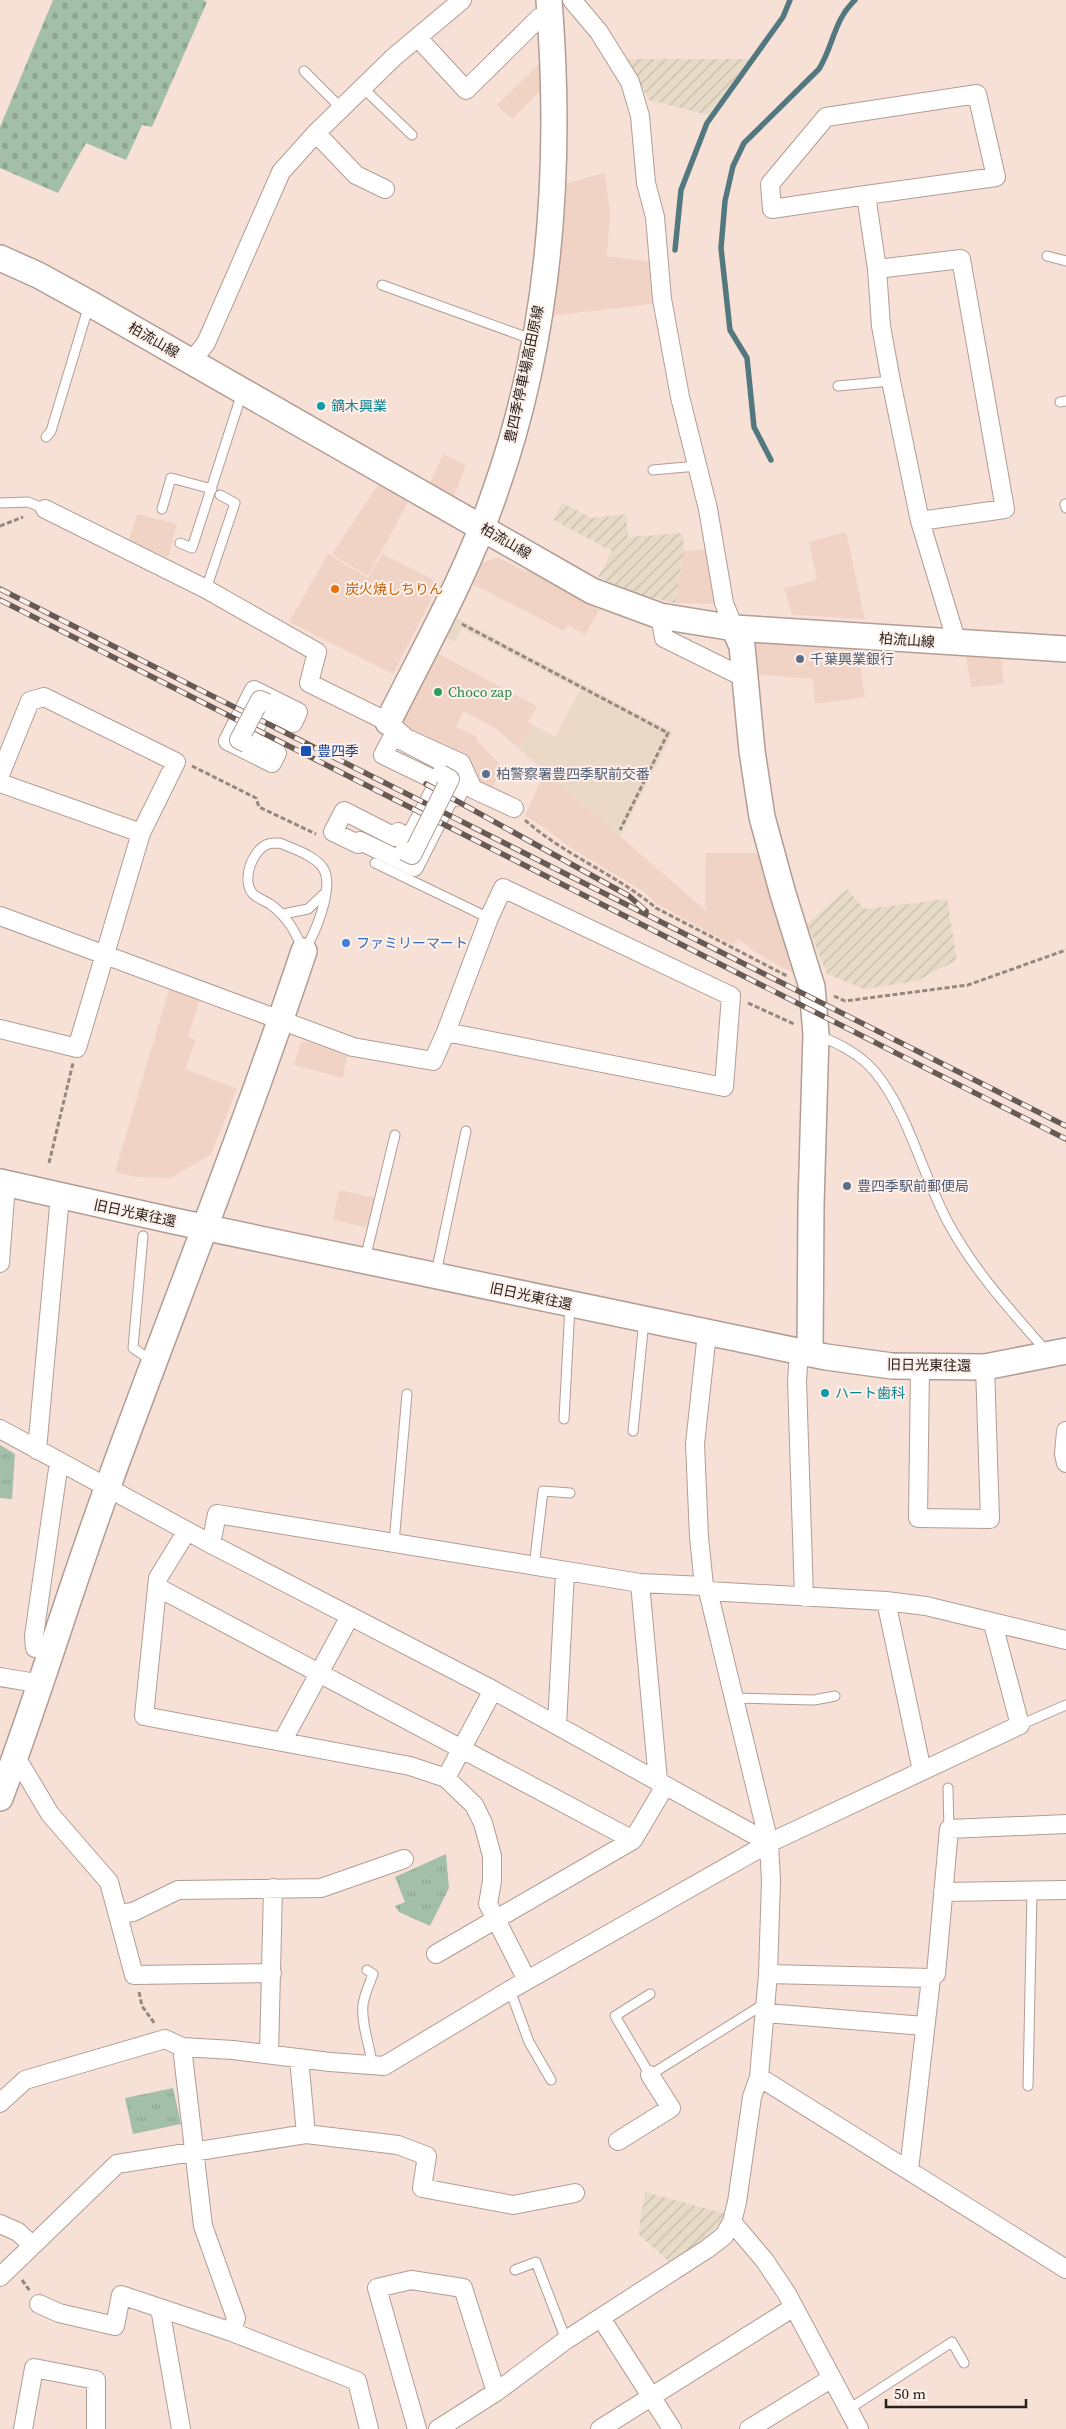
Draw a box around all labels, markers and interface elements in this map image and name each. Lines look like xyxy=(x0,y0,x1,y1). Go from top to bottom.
street label: 豊四季停車場高田原線 xyxy=(500,303,548,445)
street label: 柏流山線 xyxy=(125,317,183,363)
place label: 鏑木興業 xyxy=(331,396,387,416)
marker: 鏑木興業 xyxy=(315,400,327,412)
street label: 柏流山線 xyxy=(477,518,535,564)
place label: 炭火焼しちりん xyxy=(345,579,443,599)
marker: 炭火焼しちりん xyxy=(329,583,341,595)
street label: 柏流山線 xyxy=(878,628,936,652)
place label: 千葉興業銀行 xyxy=(810,649,894,669)
marker: 千葉興業銀行 xyxy=(794,653,806,665)
place label: Choco zap xyxy=(448,682,512,702)
marker: Choco zap xyxy=(432,686,444,698)
place label: 豊四季 xyxy=(317,741,359,761)
marker: 豊四季 xyxy=(299,744,313,758)
place label: 柏警察署豊四季駅前交番 xyxy=(496,764,650,784)
marker: 柏警察署豊四季駅前交番 xyxy=(480,768,492,780)
place label: ファミリーマート xyxy=(356,933,468,953)
marker: ファミリーマート xyxy=(340,937,352,949)
place label: 豊四季駅前郵便局 xyxy=(857,1176,969,1196)
marker: 豊四季駅前郵便局 xyxy=(841,1180,853,1192)
street label: 旧日光東往還 xyxy=(92,1194,178,1232)
street label: 旧日光東往還 xyxy=(488,1277,574,1315)
street label: 旧日光東往還 xyxy=(887,1354,971,1376)
place label: ハート歯科 xyxy=(835,1383,905,1403)
marker: ハート歯科 xyxy=(819,1387,831,1399)
scale bar xyxy=(886,2376,1026,2408)
text: 50 m xyxy=(894,2383,926,2404)

